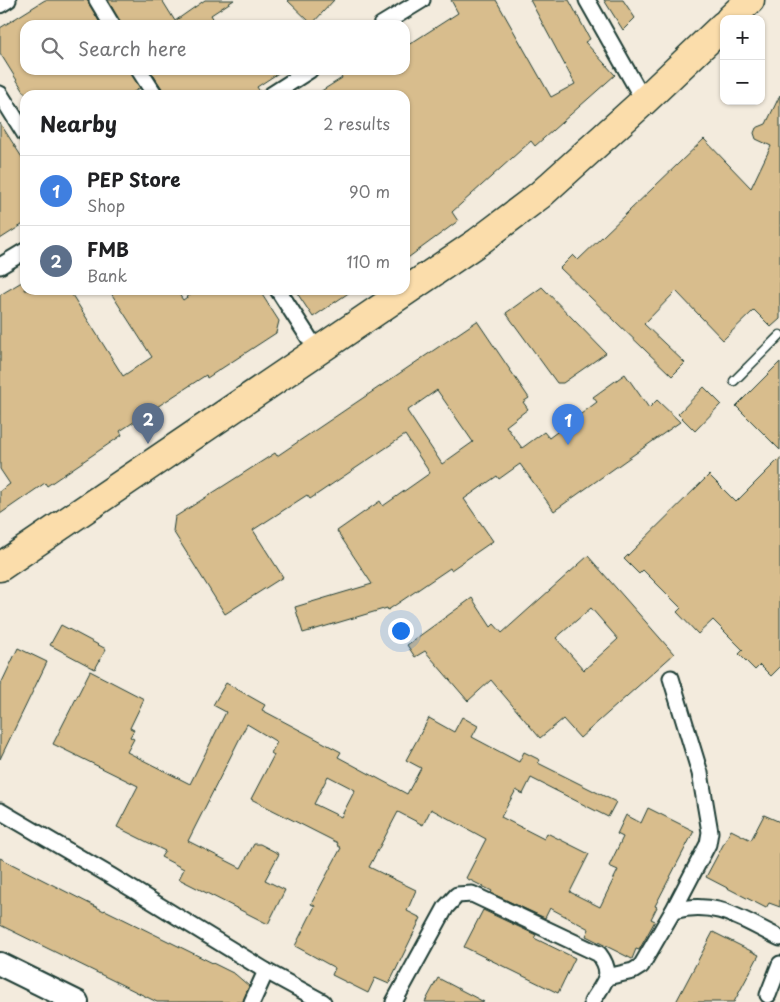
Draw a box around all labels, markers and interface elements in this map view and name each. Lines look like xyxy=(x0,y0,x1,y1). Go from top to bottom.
map controls xyxy=(720,15,765,105)
button: + xyxy=(720,15,765,60)
search box xyxy=(20,20,410,75)
icon: search xyxy=(38,34,66,62)
text: Search here xyxy=(78,34,187,62)
button: − xyxy=(720,60,765,105)
text: Nearby xyxy=(40,107,117,139)
text: 2 results xyxy=(323,111,390,135)
text: PEP Store xyxy=(87,165,181,193)
text: 1 xyxy=(52,179,60,203)
text: 90 m xyxy=(349,179,390,203)
text: Shop xyxy=(87,193,125,217)
text: FMB xyxy=(87,235,129,263)
text: 2 xyxy=(50,249,62,273)
text: 110 m xyxy=(347,249,390,273)
text: Bank xyxy=(87,263,127,287)
pin: 2 xyxy=(132,403,164,444)
pin: 1 xyxy=(552,404,584,445)
your location xyxy=(388,618,414,644)

